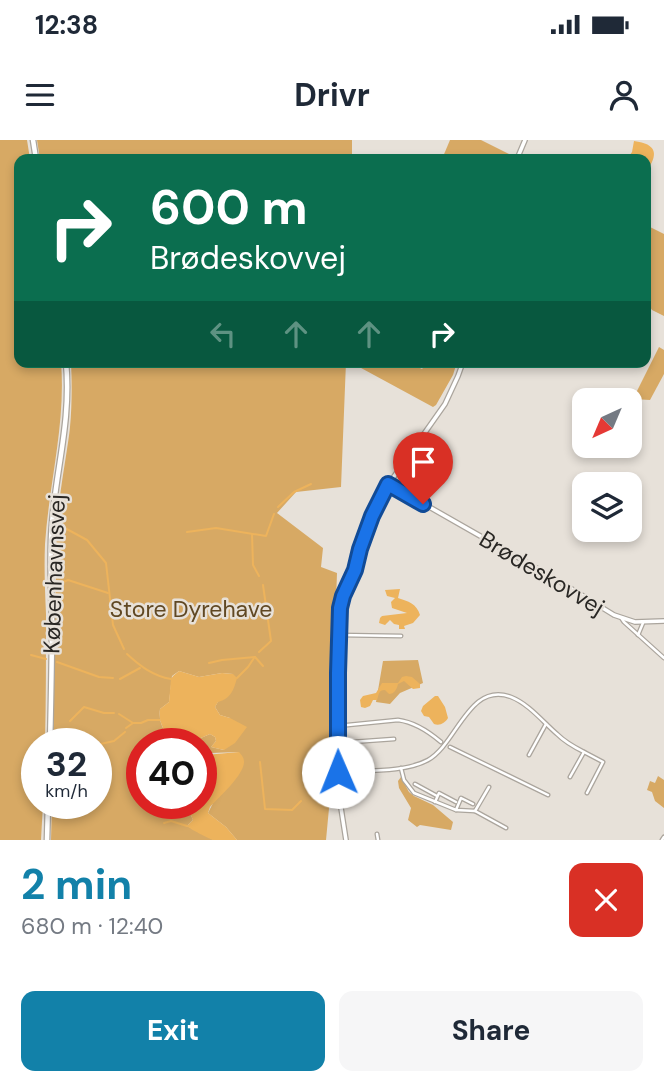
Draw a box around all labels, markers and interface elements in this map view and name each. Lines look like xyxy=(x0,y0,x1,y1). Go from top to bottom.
text: 12:38 xyxy=(35,8,98,42)
text: Drivr xyxy=(294,74,370,116)
icon: menu xyxy=(21,76,59,114)
icon: person xyxy=(605,76,643,114)
text: 600 m xyxy=(150,175,308,239)
icon: right xyxy=(35,182,126,273)
text: Brødeskovvej xyxy=(150,237,346,279)
icon: left xyxy=(204,315,242,353)
icon: ahead xyxy=(277,315,315,353)
icon: ahead xyxy=(350,315,388,353)
icon: right xyxy=(423,315,461,353)
north arrow xyxy=(572,388,642,458)
map controls xyxy=(572,388,642,542)
pin xyxy=(393,432,453,504)
icon: arrive xyxy=(404,443,442,481)
button: layers xyxy=(572,472,642,542)
street label: Københavnsvej xyxy=(36,494,72,654)
street label: Brødeskovvej xyxy=(474,524,610,622)
park label: Store Dyrehave xyxy=(110,594,272,624)
speed limit sign: 40 xyxy=(126,728,217,819)
position arrow xyxy=(301,735,375,809)
text: 32 xyxy=(46,741,87,787)
text: km/h xyxy=(45,779,88,803)
text: 2 min xyxy=(21,857,132,912)
button: close xyxy=(569,863,643,937)
text: 680 m · 12:40 xyxy=(21,911,163,941)
button: Exit xyxy=(21,991,325,1071)
button: Share xyxy=(339,991,643,1071)

